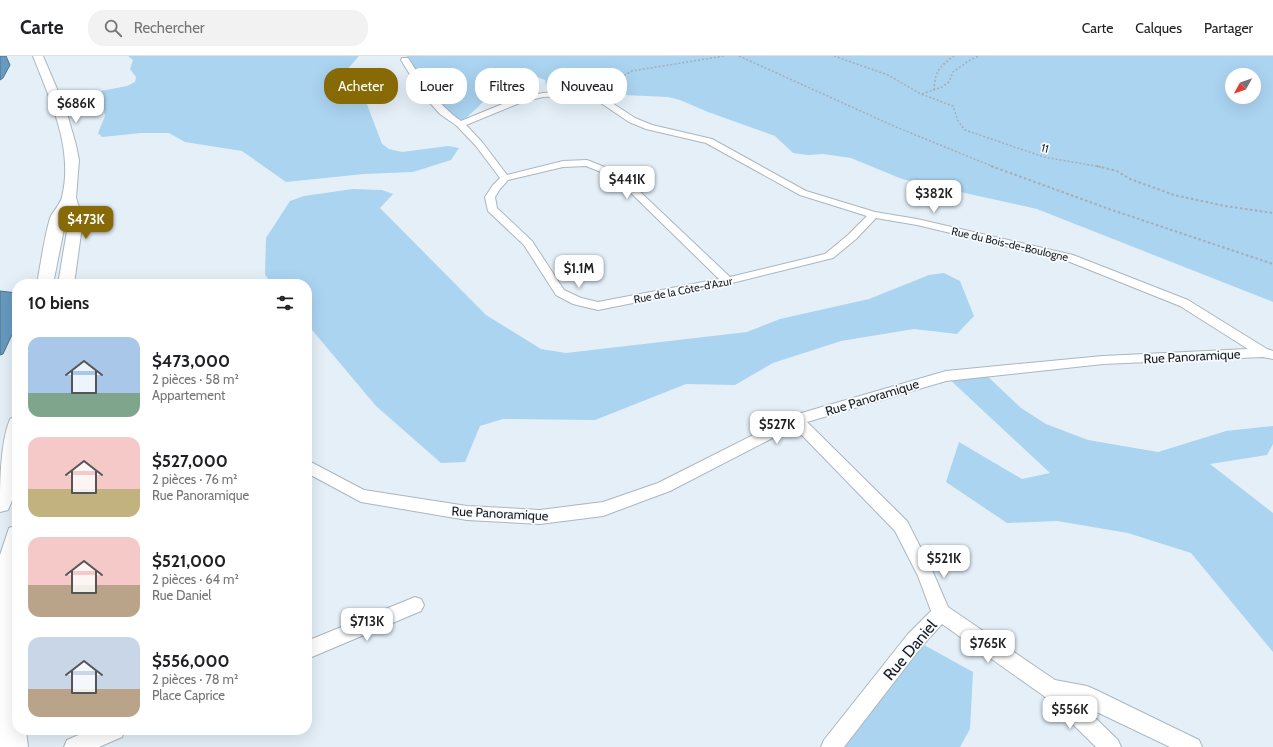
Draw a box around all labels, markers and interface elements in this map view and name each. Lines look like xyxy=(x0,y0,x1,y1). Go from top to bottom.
search box xyxy=(88,10,368,46)
text: Carte xyxy=(20,16,64,39)
icon: search xyxy=(102,17,124,39)
text: Rechercher xyxy=(134,19,205,37)
text: Carte xyxy=(1082,19,1113,37)
text: Calques xyxy=(1135,19,1182,37)
text: Partager xyxy=(1204,19,1253,37)
chip: Acheter xyxy=(324,68,398,104)
chip: Louer xyxy=(406,68,467,104)
chip: Filtres xyxy=(475,68,539,104)
chip: Nouveau xyxy=(547,68,627,104)
north arrow xyxy=(1225,68,1261,104)
map controls xyxy=(1225,68,1261,104)
pin: $686K xyxy=(48,90,104,124)
text: $686K xyxy=(57,95,95,111)
street label: 11 xyxy=(1040,140,1050,156)
pin: $441K xyxy=(599,166,655,200)
text: $441K xyxy=(609,171,645,187)
pin: $382K xyxy=(906,180,962,214)
text: $382K xyxy=(915,185,953,201)
pin: $473K xyxy=(58,206,114,240)
text: $473K xyxy=(67,211,105,227)
street label: Rue du Bois-de-Boulogne xyxy=(950,224,1070,264)
pin: $1.1M xyxy=(551,255,607,289)
text: $1.1M xyxy=(564,260,594,276)
street label: Rue de la Côte-d'Azur xyxy=(632,273,734,306)
icon: filters xyxy=(274,292,296,314)
text: 10 biens xyxy=(28,293,89,313)
street label: Rue Panoramique xyxy=(1143,345,1241,367)
text: $473,000 xyxy=(152,351,230,371)
icon: home xyxy=(60,353,108,401)
text: 2 pièces · 58 m² xyxy=(152,371,239,387)
street label: Rue Panoramique xyxy=(823,375,921,419)
text: Appartement xyxy=(152,387,225,403)
pin: $527K xyxy=(749,411,805,445)
text: $527K xyxy=(759,416,795,432)
text: $527,000 xyxy=(152,451,228,471)
icon: home xyxy=(60,453,108,501)
text: 2 pièces · 76 m² xyxy=(152,471,237,487)
text: Rue Panoramique xyxy=(152,487,249,503)
street label: Rue Panoramique xyxy=(451,502,549,524)
pin: $521K xyxy=(916,545,972,579)
text: $521K xyxy=(927,550,961,566)
text: $521,000 xyxy=(152,551,226,571)
icon: home xyxy=(60,553,108,601)
text: 2 pièces · 64 m² xyxy=(152,571,239,587)
text: Rue Daniel xyxy=(152,587,211,603)
pin: $713K xyxy=(339,608,395,642)
text: $713K xyxy=(350,613,384,629)
street label: Rue Daniel xyxy=(879,616,941,684)
pin: $765K xyxy=(960,630,1016,664)
text: $765K xyxy=(970,635,1006,651)
text: $556,000 xyxy=(152,651,229,671)
icon: home xyxy=(60,653,108,701)
text: 2 pièces · 78 m² xyxy=(152,671,238,687)
text: Place Caprice xyxy=(152,687,225,703)
pin: $556K xyxy=(1042,696,1098,730)
text: $556K xyxy=(1052,701,1088,717)

